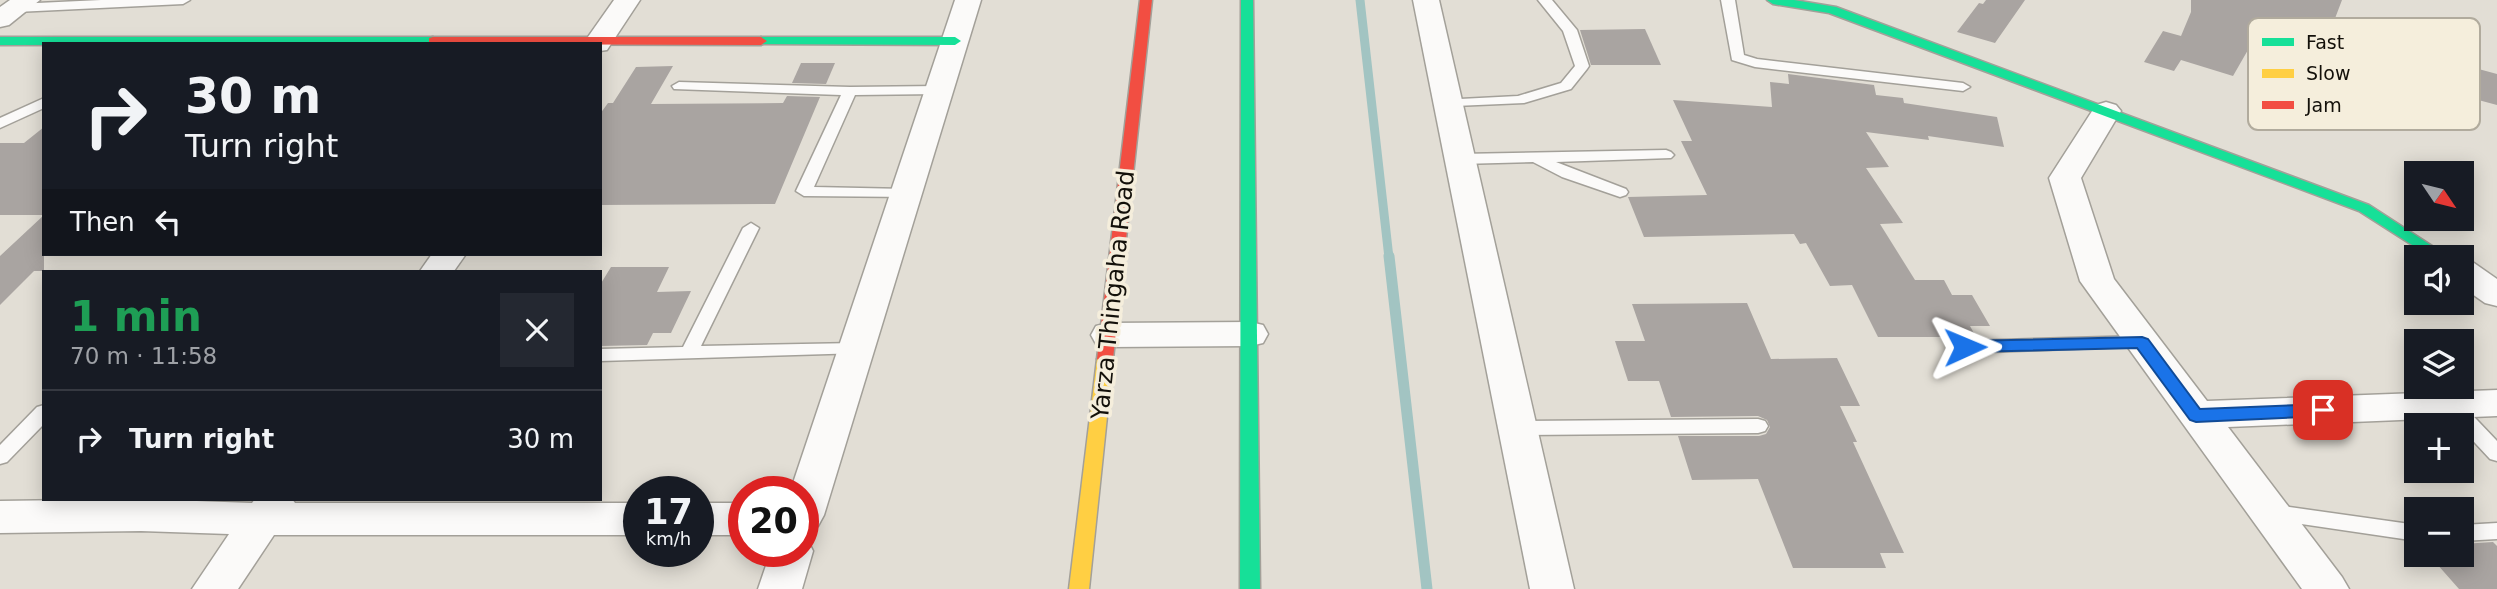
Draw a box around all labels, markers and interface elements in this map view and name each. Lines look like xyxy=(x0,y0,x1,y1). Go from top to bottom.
legend xyxy=(2248,18,2480,130)
text: Fast xyxy=(2306,31,2344,53)
text: Slow xyxy=(2306,62,2351,84)
text: 30 m xyxy=(185,68,321,125)
icon: right xyxy=(70,70,161,161)
text: Jam xyxy=(2305,94,2342,116)
text: Turn right xyxy=(185,127,338,165)
north arrow xyxy=(2404,161,2474,231)
map controls xyxy=(2404,161,2474,567)
street label: Yarza Thingaha Road xyxy=(1086,169,1140,422)
icon: left xyxy=(149,203,187,241)
text: Then xyxy=(70,207,135,237)
button: sound xyxy=(2404,245,2474,315)
text: 1 min xyxy=(70,292,202,341)
button: close xyxy=(500,293,574,367)
position arrow xyxy=(1928,310,2002,384)
button: layers xyxy=(2404,329,2474,399)
text: 70 m · 11:58 xyxy=(70,343,217,369)
pin xyxy=(2293,380,2353,440)
icon: arrive xyxy=(2304,391,2342,429)
button: + xyxy=(2404,413,2474,483)
icon: right xyxy=(70,420,108,458)
text: Turn right xyxy=(129,424,274,454)
text: 30 m xyxy=(507,424,574,454)
speed limit sign: 20 xyxy=(728,476,819,567)
text: 17 xyxy=(644,492,693,532)
button: − xyxy=(2404,497,2474,567)
text: km/h xyxy=(646,528,691,549)

